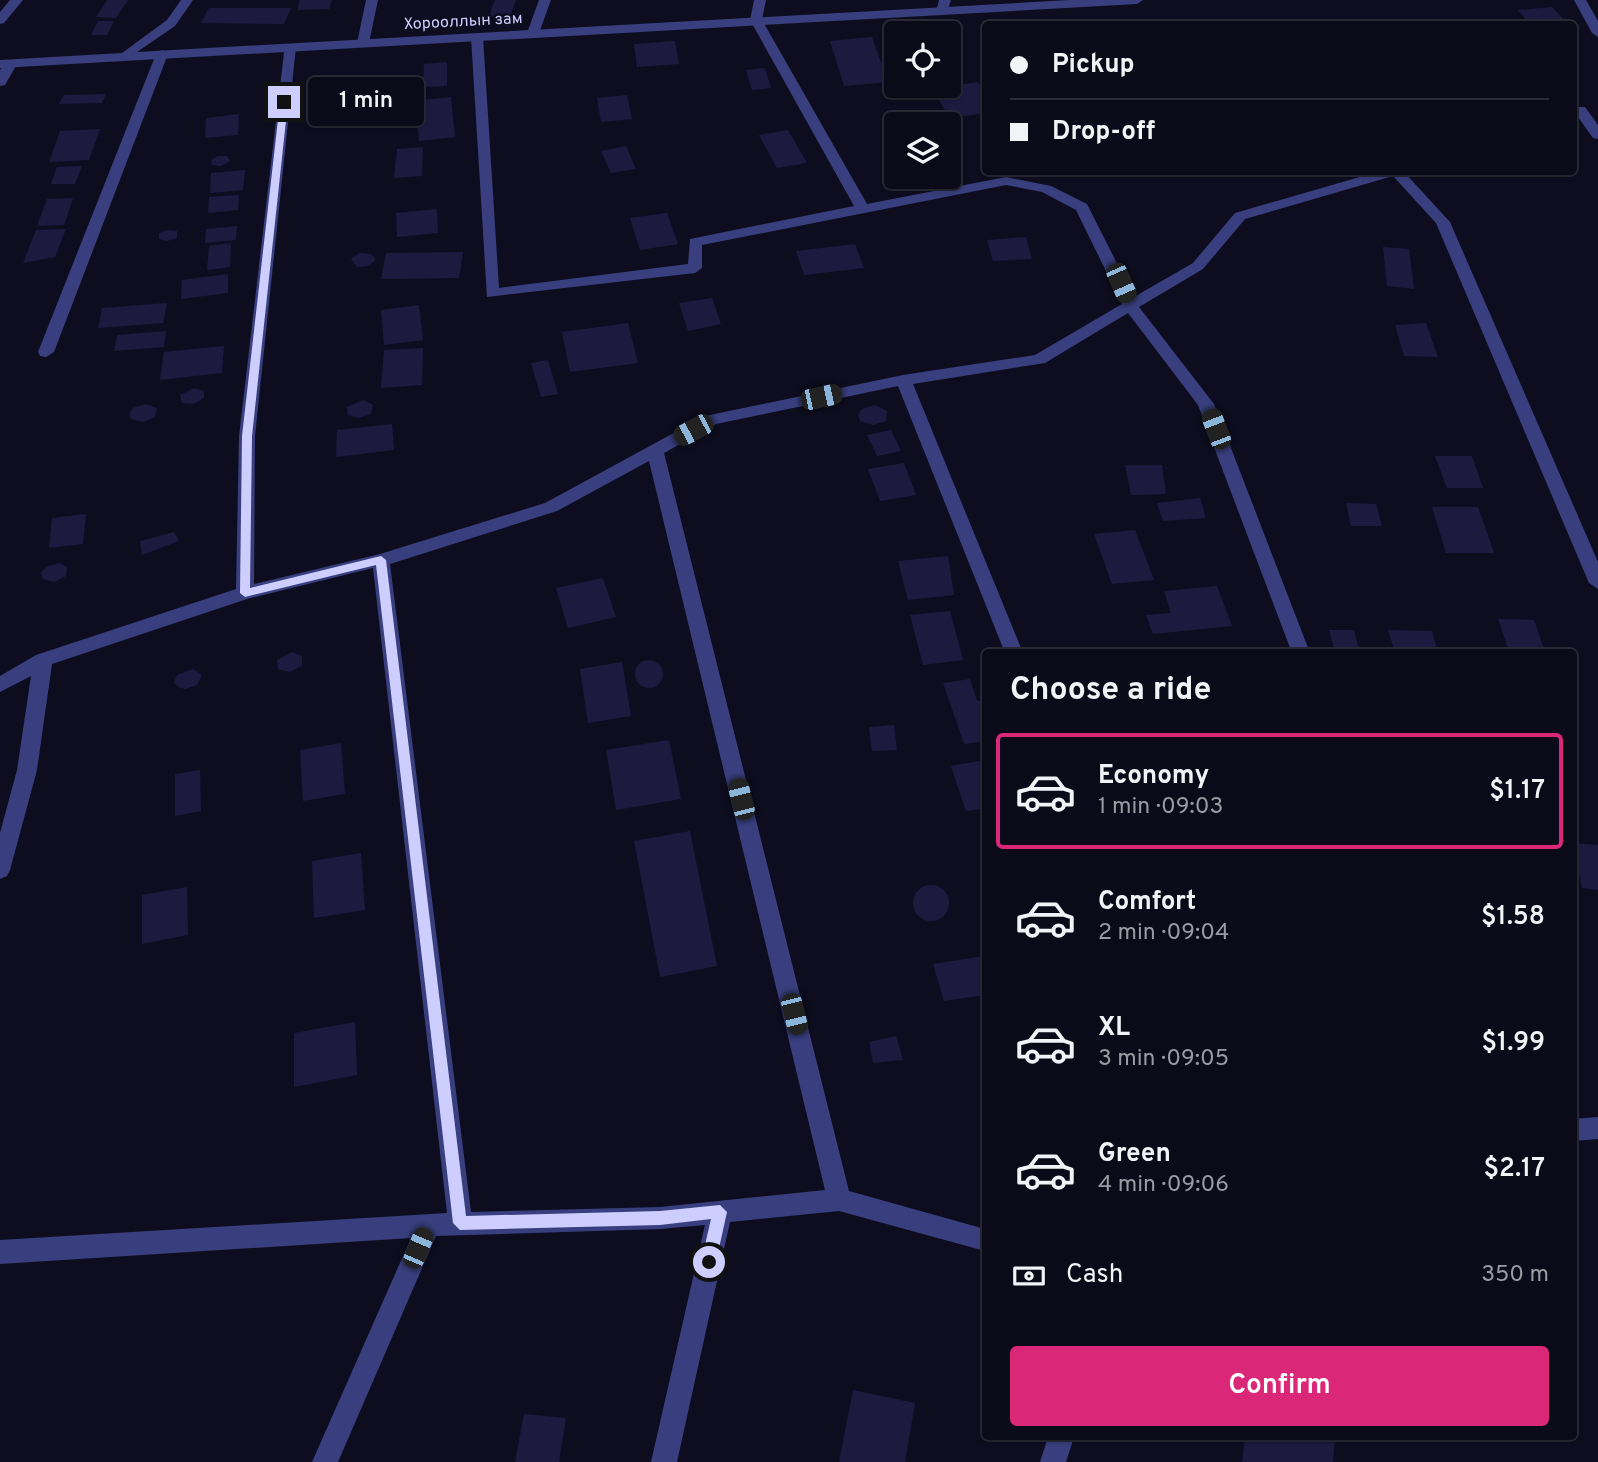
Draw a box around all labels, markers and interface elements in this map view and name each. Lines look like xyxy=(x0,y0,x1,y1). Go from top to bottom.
street label: Хорооллын зам xyxy=(403,9,523,35)
map controls xyxy=(884,21,961,189)
button: locate xyxy=(884,21,961,98)
text: Pickup xyxy=(1052,49,1135,82)
callout: 1 min xyxy=(308,78,424,126)
route end xyxy=(268,86,300,118)
text: 1 min xyxy=(339,87,393,116)
button: layers xyxy=(884,112,961,189)
text: Drop-off xyxy=(1052,116,1155,149)
car xyxy=(1103,260,1140,306)
car xyxy=(799,382,844,412)
car xyxy=(1199,406,1234,452)
car xyxy=(670,411,717,449)
text: Choose a ride xyxy=(1010,671,1211,711)
icon: car xyxy=(1014,760,1077,823)
text: Economy xyxy=(1098,760,1209,793)
text: $1.17 xyxy=(1489,775,1545,808)
car xyxy=(726,776,757,822)
text: 1 min · 09:03 xyxy=(1098,793,1223,822)
icon: car xyxy=(1014,886,1077,949)
text: Comfort xyxy=(1098,886,1196,919)
text: $1.58 xyxy=(1481,901,1545,934)
text: 2 min · 09:04 xyxy=(1098,919,1229,948)
car xyxy=(779,991,810,1037)
icon: car xyxy=(1014,1012,1077,1075)
text: XL xyxy=(1098,1012,1130,1045)
text: $1.99 xyxy=(1481,1027,1545,1060)
text: 3 min · 09:05 xyxy=(1098,1045,1229,1074)
icon: car xyxy=(1014,1138,1077,1201)
text: Green xyxy=(1098,1138,1171,1171)
text: $2.17 xyxy=(1483,1153,1545,1186)
text: 4 min · 09:06 xyxy=(1098,1171,1229,1200)
car xyxy=(401,1225,436,1271)
route start xyxy=(693,1246,725,1278)
icon: cash xyxy=(1010,1257,1048,1295)
text: Cash xyxy=(1066,1259,1123,1292)
text: 350 m xyxy=(1481,1261,1549,1290)
button: Confirm xyxy=(1010,1346,1549,1426)

